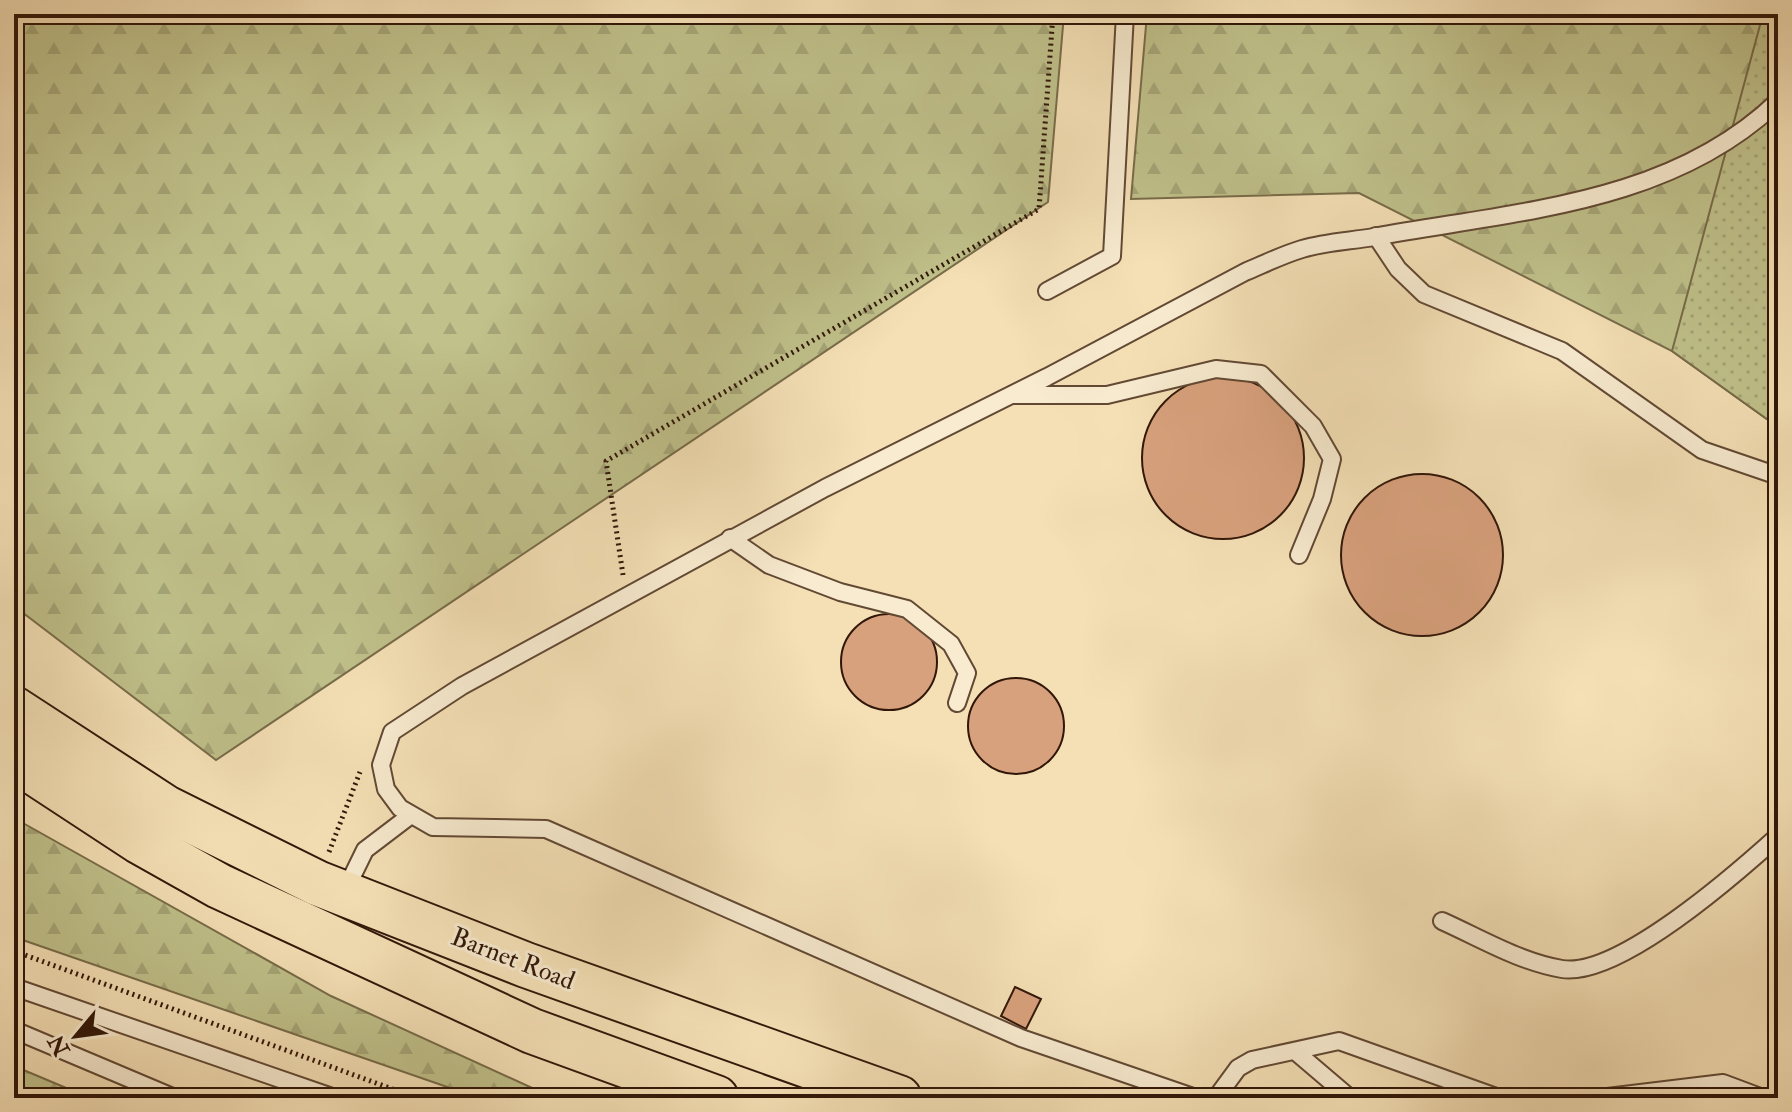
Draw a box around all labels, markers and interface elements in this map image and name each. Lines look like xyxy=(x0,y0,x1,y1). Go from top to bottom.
street label: Barnet Road xyxy=(447,921,580,997)
north arrow xyxy=(36,996,116,1076)
text: N xyxy=(42,1030,77,1061)

